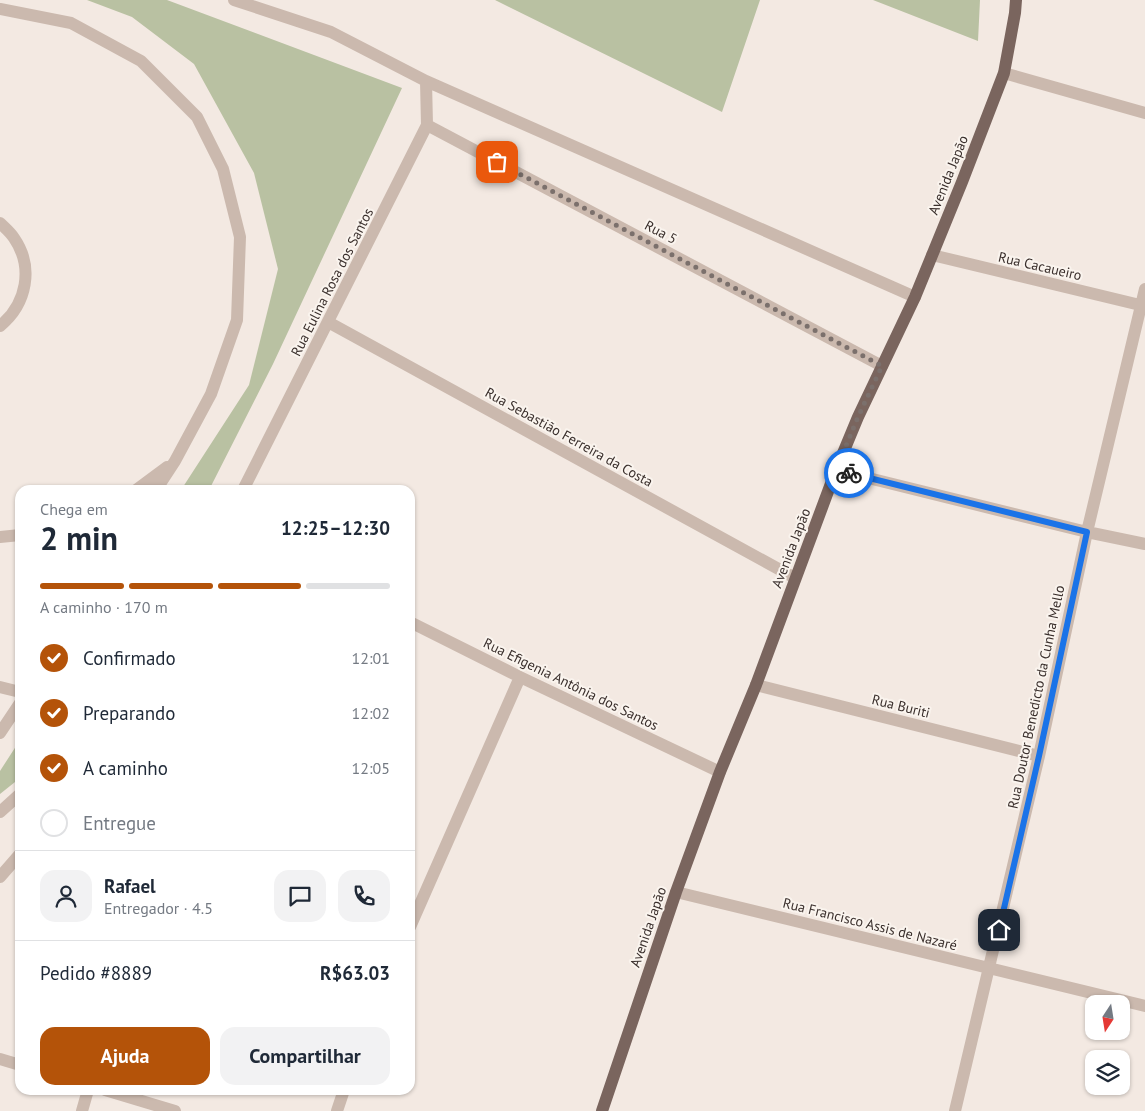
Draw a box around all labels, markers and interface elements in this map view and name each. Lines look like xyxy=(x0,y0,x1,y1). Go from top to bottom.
street label: Avenida Japão xyxy=(924,133,972,217)
pin xyxy=(476,141,518,183)
icon: bag xyxy=(483,148,511,176)
street label: Rua Eulina Rosa dos Santos xyxy=(287,205,377,359)
street label: Rua 5 xyxy=(642,216,680,248)
street label: Rua Cacaueiro xyxy=(997,248,1083,284)
street label: Rua Sebastião Ferreira da Costa xyxy=(482,383,656,491)
courier xyxy=(824,448,874,498)
icon: bike xyxy=(835,459,863,487)
text: Chega em xyxy=(40,499,108,519)
street label: Avenida Japão xyxy=(768,506,814,590)
text: 12:25–12:30 xyxy=(281,516,390,540)
text: 2 min xyxy=(40,517,118,559)
street label: Rua Doutor Benedicto da Cunha Mello xyxy=(1003,584,1069,810)
text: A caminho · 170 m xyxy=(40,597,168,617)
street label: Rua Efigenia Antônia dos Santos xyxy=(481,634,662,734)
icon: check xyxy=(40,644,68,672)
text: Confirmado xyxy=(83,646,176,670)
text: 12:01 xyxy=(352,648,390,668)
street label: Rua Buriti xyxy=(870,690,932,722)
icon: check xyxy=(40,699,68,727)
text: Preparando xyxy=(83,701,175,725)
text: 12:02 xyxy=(352,703,390,723)
icon: check xyxy=(40,754,68,782)
text: A caminho xyxy=(83,756,168,780)
text: 12:05 xyxy=(352,758,390,778)
text: Entregue xyxy=(83,811,156,835)
button: person xyxy=(40,870,92,922)
button: chat xyxy=(274,870,326,922)
button: phone xyxy=(338,870,390,922)
text: Rafael xyxy=(104,874,156,898)
street label: Avenida Japão xyxy=(626,884,670,970)
street label: Rua Francisco Assis de Nazaré xyxy=(781,894,959,954)
text: Entregador · 4.5 xyxy=(104,898,213,918)
pin xyxy=(978,909,1020,951)
icon: home xyxy=(985,916,1013,944)
text: Pedido #8889 xyxy=(40,961,152,985)
text: R$63.03 xyxy=(320,961,390,985)
north arrow xyxy=(1085,995,1130,1040)
map controls xyxy=(1085,995,1130,1095)
button: Ajuda xyxy=(40,1027,210,1085)
button: Compartilhar xyxy=(220,1027,390,1085)
button: layers xyxy=(1085,1050,1130,1095)

